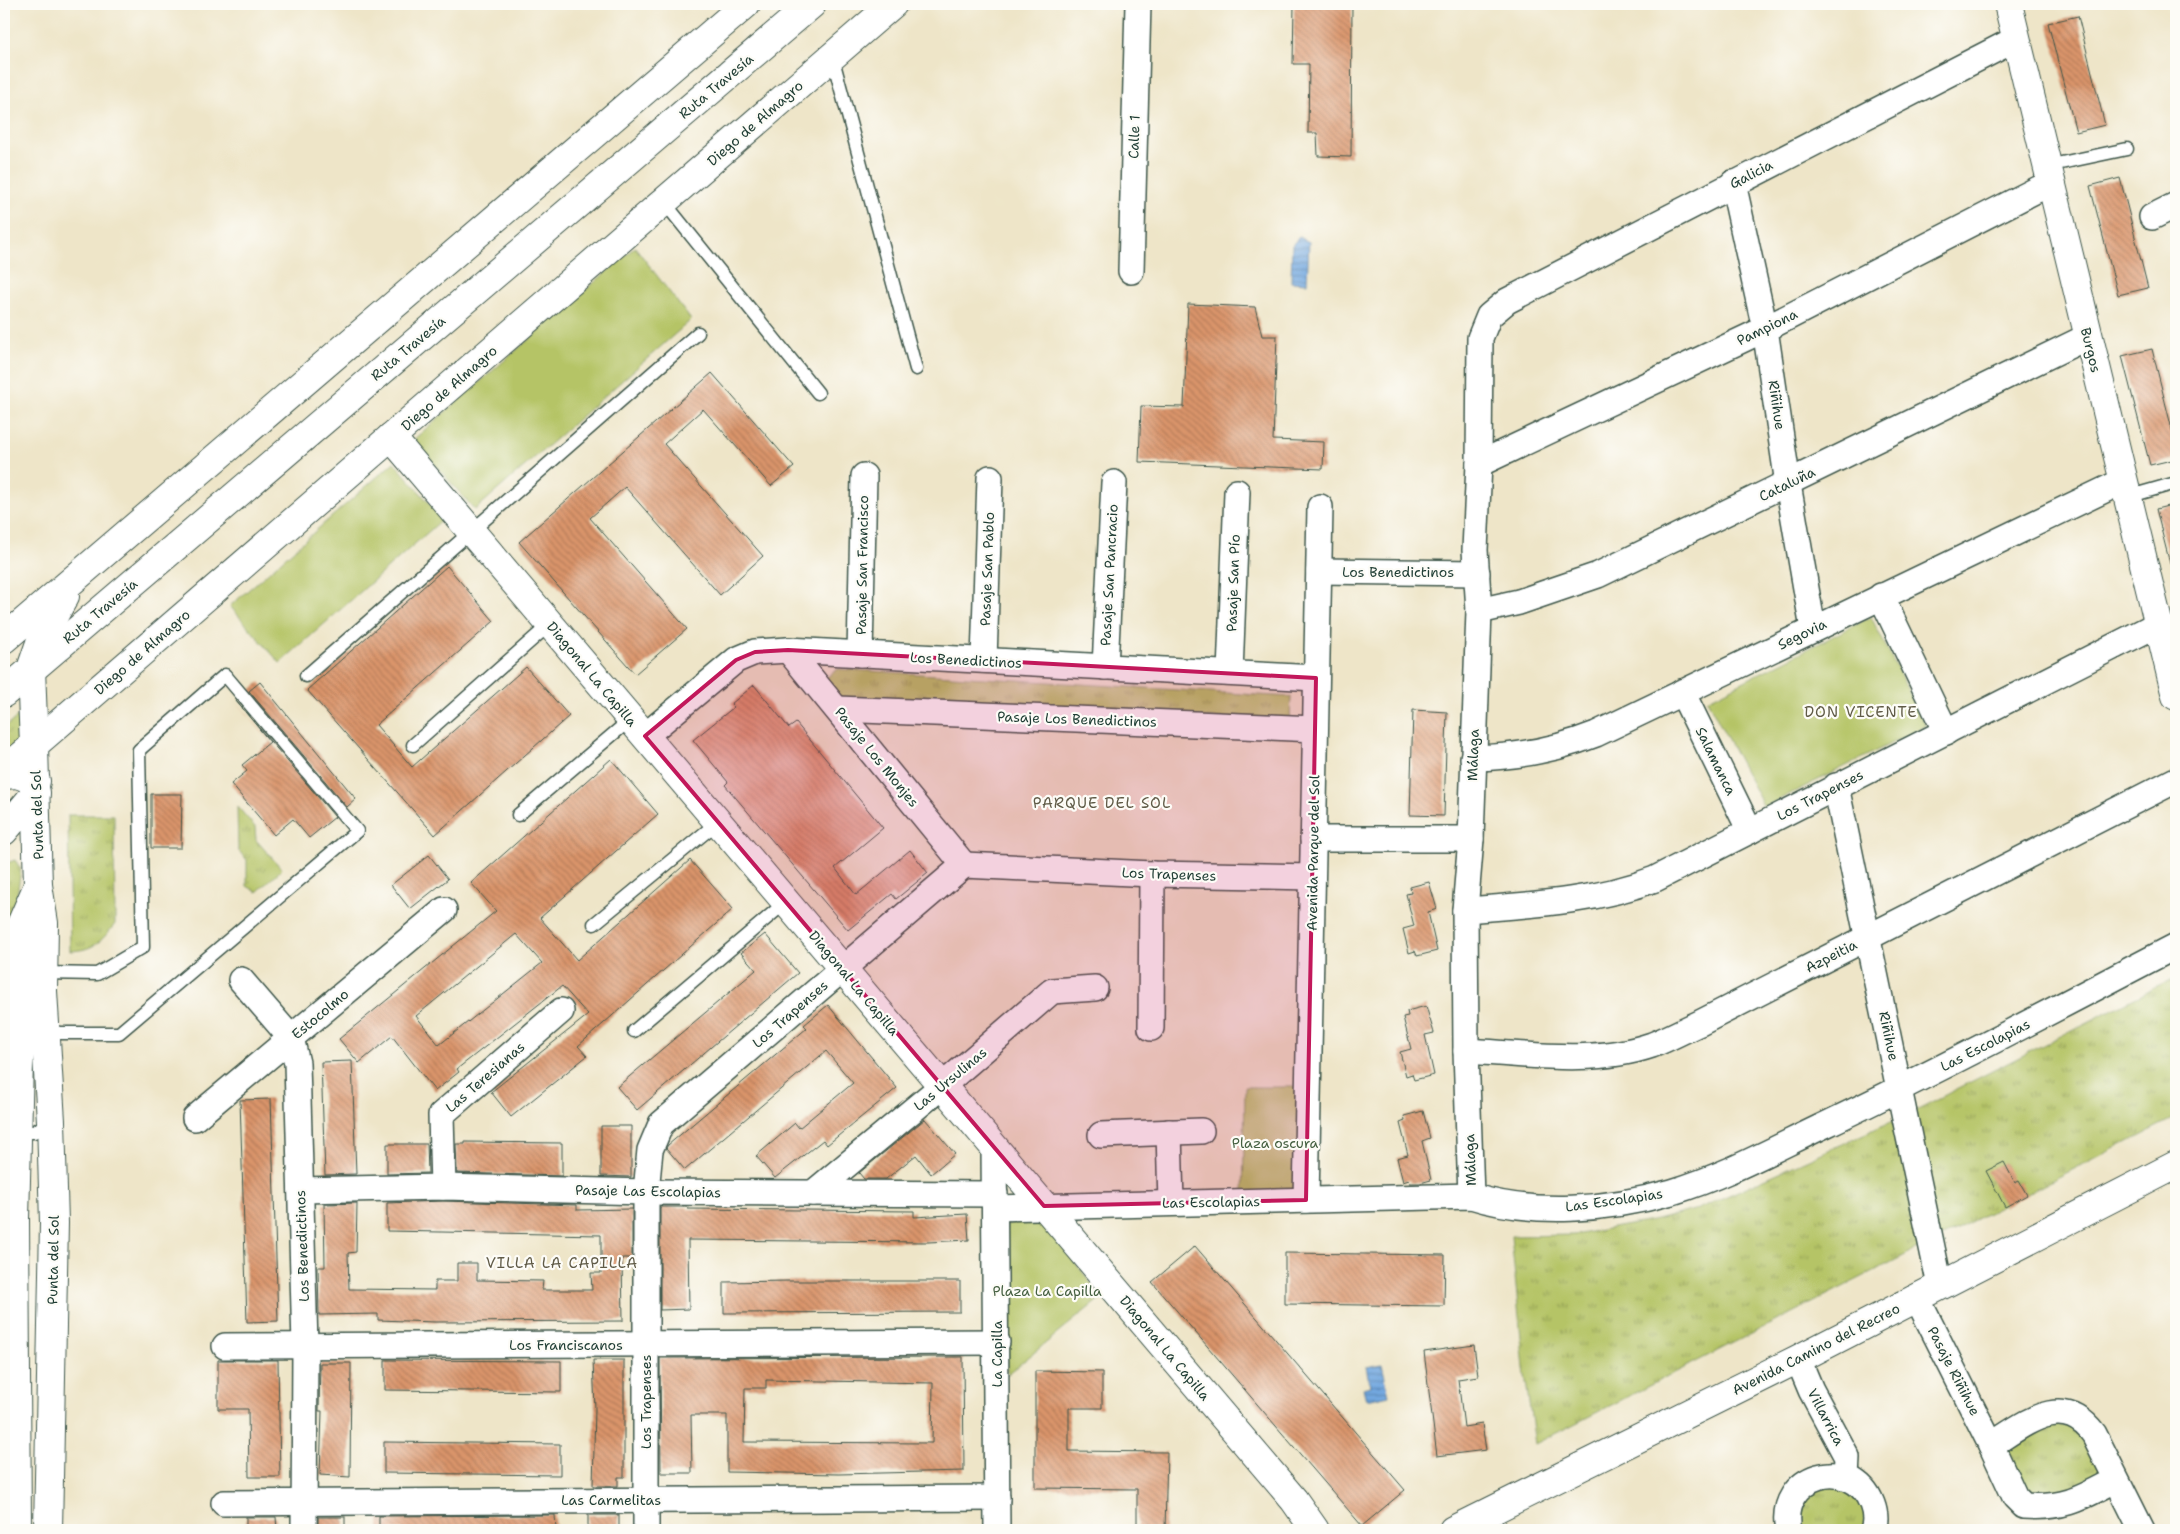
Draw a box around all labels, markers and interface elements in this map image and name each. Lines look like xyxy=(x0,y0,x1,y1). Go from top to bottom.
street label: Ruta Travesía xyxy=(675,49,757,122)
street label: Diego de Almagro xyxy=(703,76,807,170)
street label: Calle 1 xyxy=(1124,115,1144,159)
street label: Galicia xyxy=(1726,155,1776,193)
street label: Pampiona xyxy=(1734,304,1801,349)
street label: Ruta Travesía xyxy=(367,311,449,384)
street label: Burgos xyxy=(2077,326,2105,375)
street label: Diego de Almagro xyxy=(397,341,501,435)
street label: Riñihue xyxy=(1765,379,1789,431)
street label: Cataluña xyxy=(1756,463,1818,505)
street label: Pasaje San Francisco xyxy=(852,495,872,635)
street label: Pasaje San Pancracio xyxy=(1096,504,1122,646)
street label: Pasaje San Pablo xyxy=(976,512,998,626)
street label: Pasaje San Pío xyxy=(1222,534,1244,632)
street label: Los Benedictinos xyxy=(1342,563,1454,581)
street label: Ruta Travesía xyxy=(59,574,141,647)
street label: Diego de Almagro xyxy=(90,605,194,699)
street label: Segovia xyxy=(1775,614,1830,653)
street label: Diagonal La Capilla xyxy=(543,618,641,730)
street label: Los Benedictinos xyxy=(910,648,1023,672)
district label: DON VICENTE xyxy=(1804,702,1918,722)
street label: Pasaje Los Monjes xyxy=(831,703,923,811)
street label: Pasaje Los Benedictinos xyxy=(997,707,1157,731)
street label: Salamanca xyxy=(1692,724,1740,798)
street label: Málaga xyxy=(1463,728,1483,781)
street label: Los Trapenses xyxy=(1774,765,1866,825)
street label: Punta del Sol xyxy=(26,769,48,860)
street label: Avenida Parque del Sol xyxy=(1303,774,1323,931)
district label: PARQUE DEL SOL xyxy=(1033,793,1171,813)
street label: Los Trapenses xyxy=(1121,863,1217,885)
street label: Diagonal La Capilla xyxy=(805,927,903,1039)
street label: Azpeitia xyxy=(1802,935,1860,977)
street label: Los Trapenses xyxy=(748,976,832,1052)
street label: Estocolmo xyxy=(288,985,352,1043)
street label: Riñihue xyxy=(1875,1010,1903,1062)
street label: Las Escolapias xyxy=(1937,1015,2033,1075)
street label: Las Teresianas xyxy=(442,1038,528,1116)
street label: Las Ursulinas xyxy=(910,1043,990,1115)
street label: Málaga xyxy=(1460,1133,1480,1186)
park label: Plaza oscura xyxy=(1232,1134,1319,1152)
street label: Pasaje Las Escolapias xyxy=(575,1181,721,1201)
street label: Las Escolapias xyxy=(1564,1184,1664,1216)
street label: Los Benedictinos xyxy=(291,1190,313,1302)
street label: Las Escolapias xyxy=(1162,1192,1260,1212)
street label: Punta del Sol xyxy=(43,1214,63,1305)
district label: VILLA LA CAPILLA xyxy=(486,1253,638,1273)
park label: Plaza La Capilla xyxy=(992,1282,1102,1300)
street label: Diagonal La Capilla xyxy=(1116,1292,1214,1404)
street label: Avenida Camino del Recreo xyxy=(1729,1299,1903,1399)
street label: La Capilla xyxy=(988,1320,1006,1387)
street label: Pasaje Riñihue xyxy=(1924,1323,1984,1419)
street label: Los Franciscanos xyxy=(509,1336,623,1354)
street label: Los Trapenses xyxy=(637,1355,655,1449)
street label: Villarrica xyxy=(1804,1385,1849,1449)
street label: Las Carmelitas xyxy=(561,1491,661,1509)

